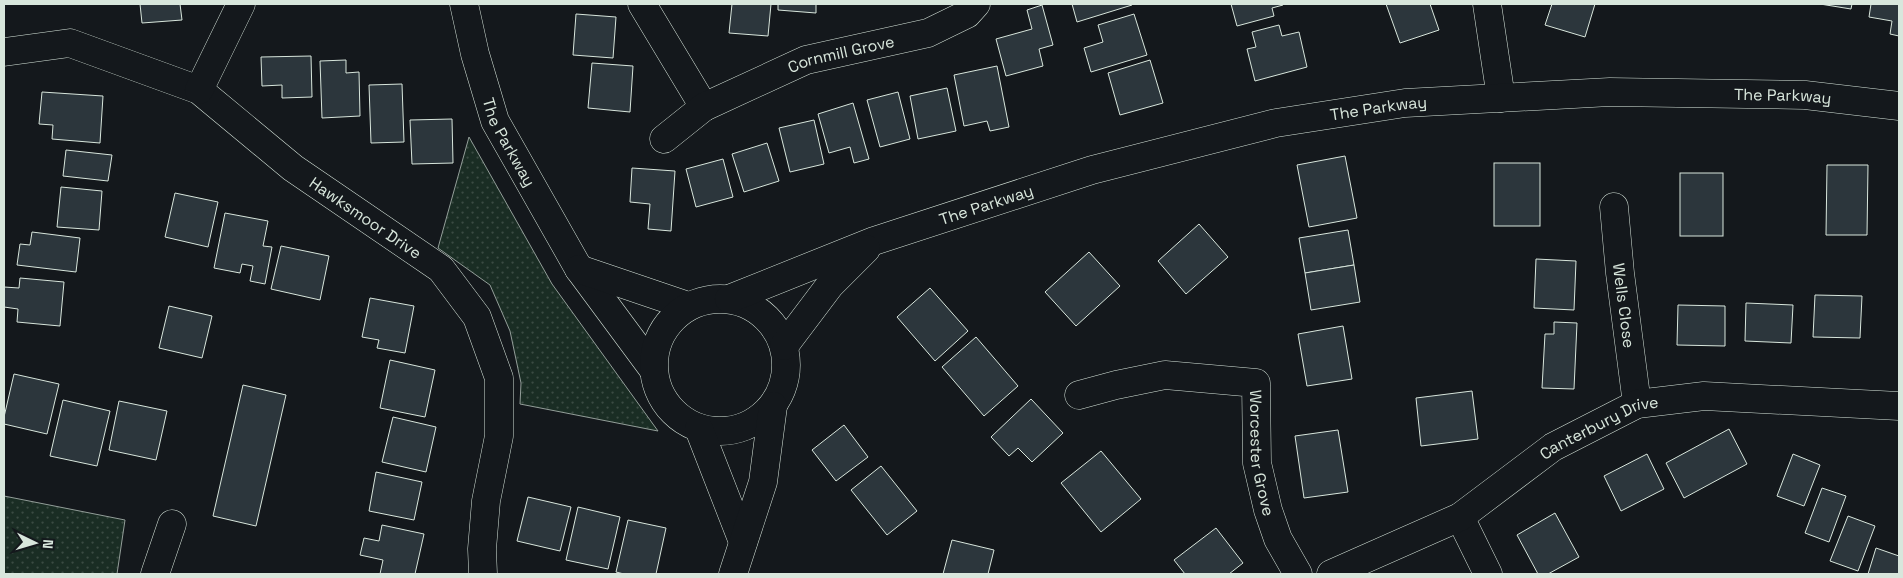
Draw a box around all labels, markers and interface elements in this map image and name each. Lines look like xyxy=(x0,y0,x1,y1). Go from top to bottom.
street label: Cornmill Grove xyxy=(784,31,896,78)
street label: The Parkway xyxy=(1734,84,1833,109)
street label: The Parkway xyxy=(1329,92,1427,125)
street label: The Parkway xyxy=(478,95,540,191)
street label: Hawksmoor Drive xyxy=(305,172,426,264)
street label: The Parkway xyxy=(937,180,1036,230)
street label: Wells Close xyxy=(1608,262,1640,349)
street label: Worcester Grove xyxy=(1245,390,1279,519)
street label: Canterbury Drive xyxy=(1535,392,1659,465)
north arrow xyxy=(10,518,60,568)
text: N xyxy=(39,539,57,550)

